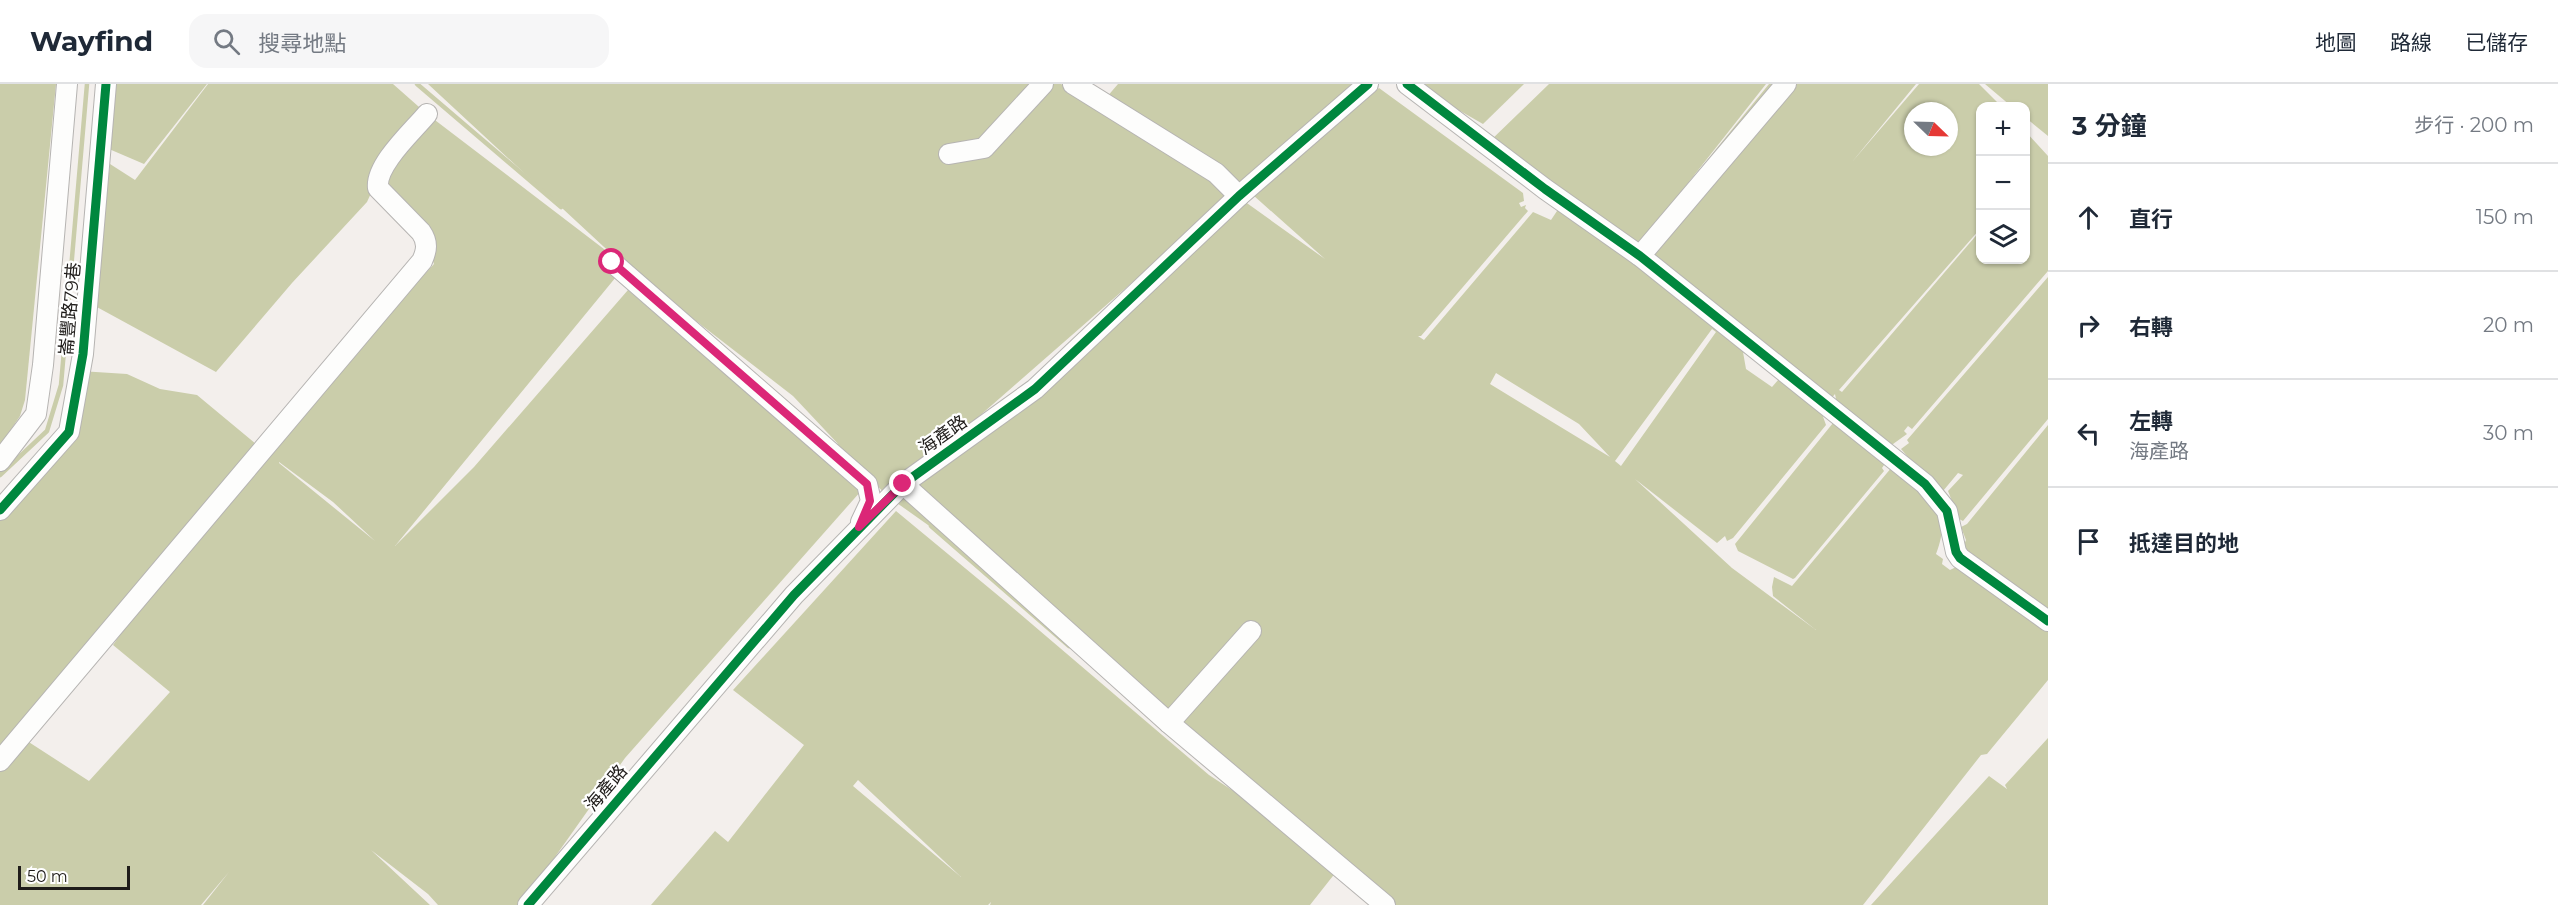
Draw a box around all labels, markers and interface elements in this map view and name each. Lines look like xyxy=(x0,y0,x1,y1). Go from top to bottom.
search box xyxy=(189,14,609,68)
text: Wayfind xyxy=(30,24,153,58)
icon: search xyxy=(210,25,243,58)
text: 搜尋地點 xyxy=(258,30,346,57)
text: 地圖 xyxy=(2315,30,2357,55)
text: 路線 xyxy=(2390,30,2432,55)
text: 已儲存 xyxy=(2465,30,2528,55)
north arrow xyxy=(1904,102,1958,156)
map controls xyxy=(1976,102,2030,264)
button: + xyxy=(1976,102,2030,156)
text: 3 分鐘 xyxy=(2072,110,2147,142)
text: 步行 · 200 m xyxy=(2414,113,2534,137)
button: − xyxy=(1976,156,2030,210)
icon: ahead xyxy=(2072,201,2105,234)
text: 150 m xyxy=(2476,205,2534,229)
text: 直行 xyxy=(2129,206,2173,233)
button: layers xyxy=(1976,210,2030,264)
route start xyxy=(598,248,624,274)
street label: 崙豐路79巷 xyxy=(55,261,85,357)
icon: right xyxy=(2072,309,2105,342)
text: 20 m xyxy=(2483,313,2534,337)
text: 右轉 xyxy=(2129,314,2173,341)
text: 左轉 xyxy=(2129,408,2173,435)
street label: 海產路 xyxy=(915,411,971,459)
icon: left xyxy=(2072,417,2105,450)
text: 30 m xyxy=(2483,421,2534,445)
text: 海產路 xyxy=(2129,439,2189,463)
route end xyxy=(889,470,915,496)
icon: arrive xyxy=(2072,525,2105,558)
text: 抵達目的地 xyxy=(2129,530,2239,557)
street label: 海產路 xyxy=(580,760,632,816)
scale bar xyxy=(18,863,130,890)
text: 50 m xyxy=(27,867,68,886)

